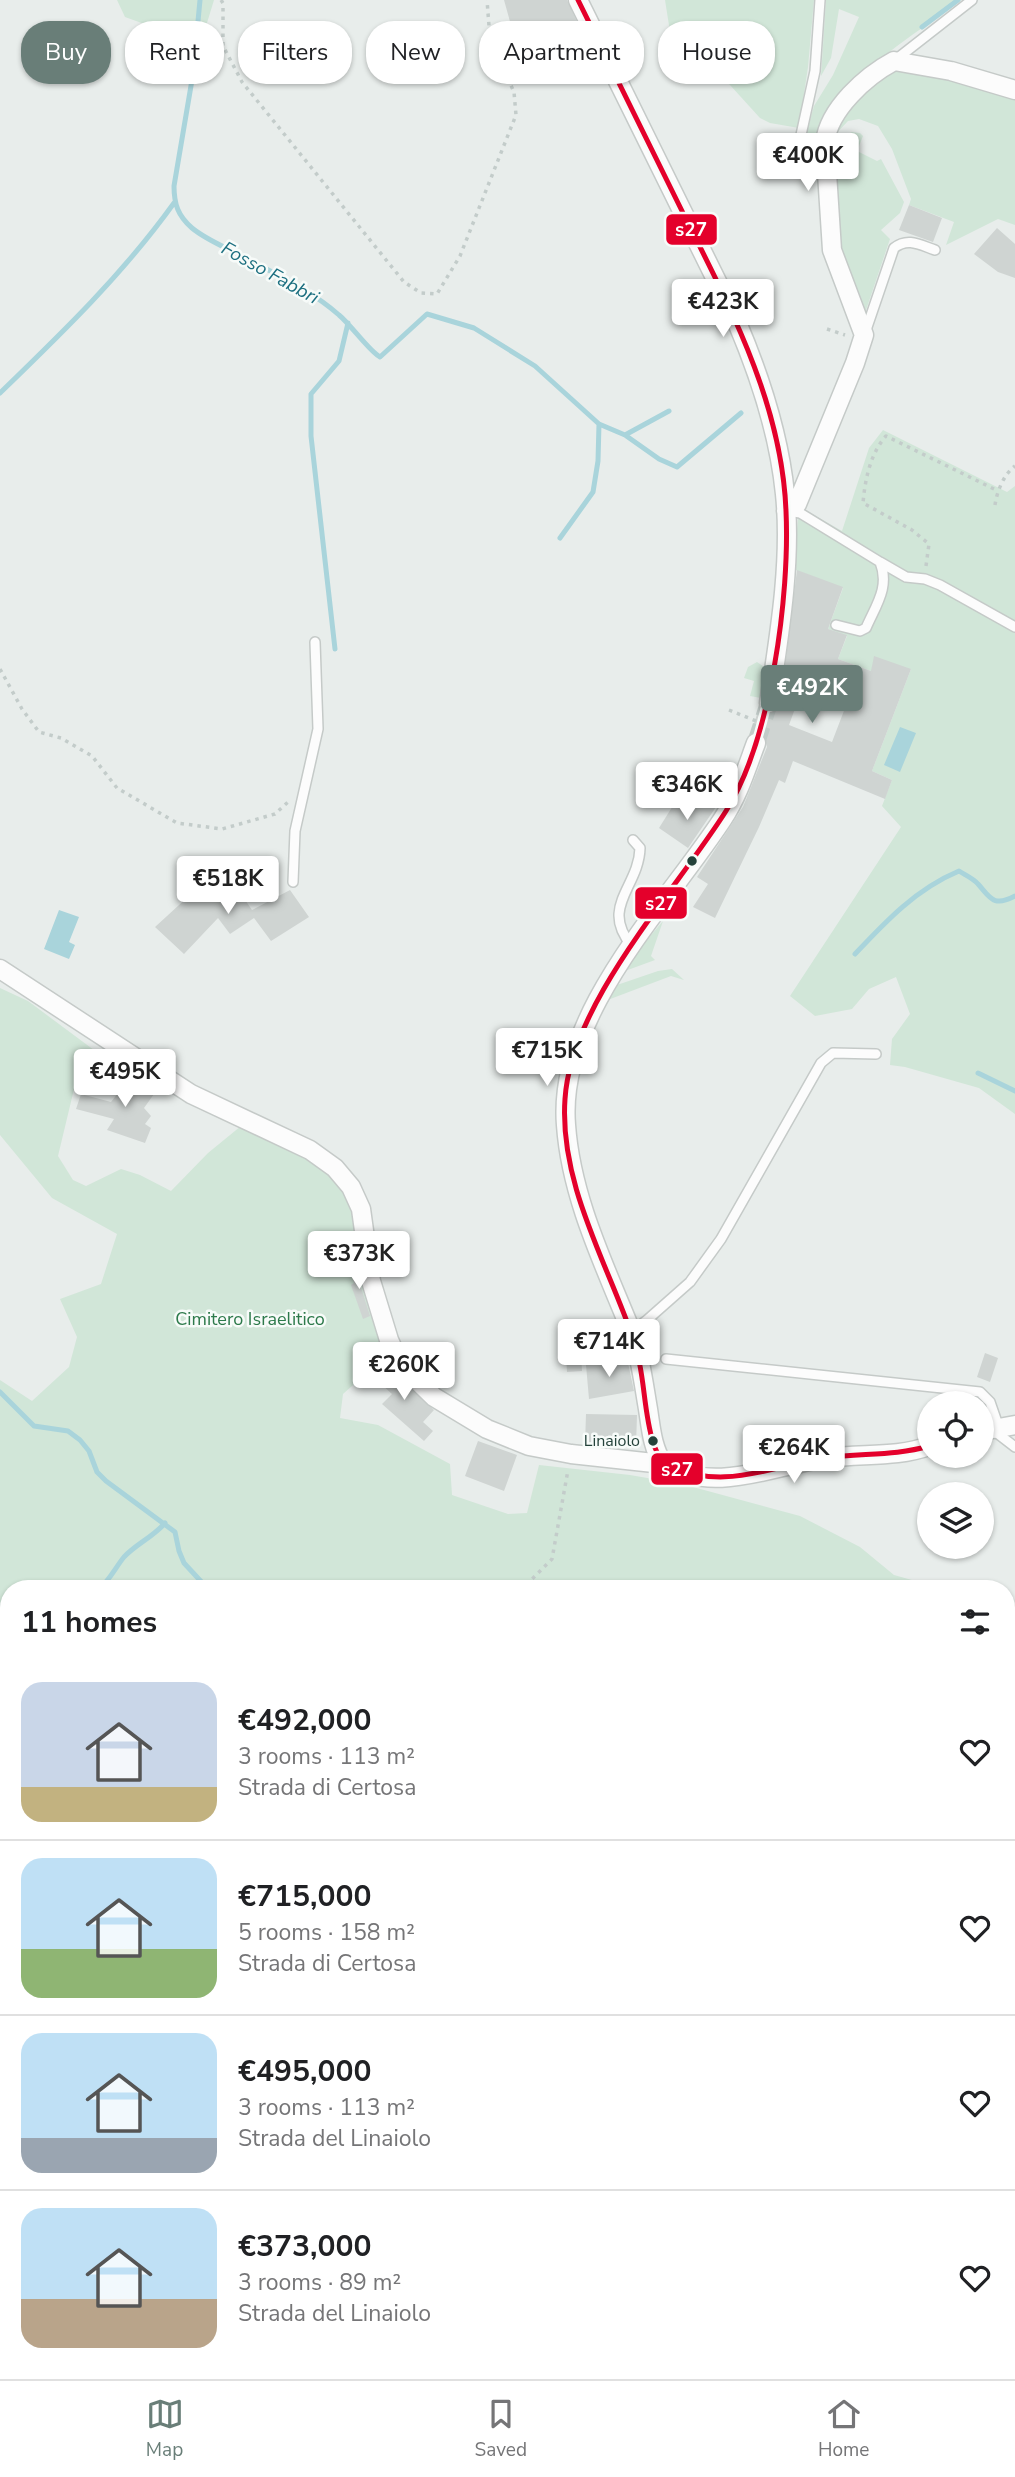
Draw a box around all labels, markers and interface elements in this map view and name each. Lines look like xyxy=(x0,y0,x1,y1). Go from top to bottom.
chip: Buy xyxy=(21,21,111,84)
chip: Rent xyxy=(125,21,224,84)
chip: Filters xyxy=(238,21,352,84)
chip: New xyxy=(366,21,465,84)
chip: Apartment xyxy=(479,21,644,84)
chip: House xyxy=(658,21,775,84)
pin: €400K xyxy=(759,134,857,193)
text: €400K xyxy=(773,140,843,171)
line badge: s27 xyxy=(665,213,718,246)
text: s27 xyxy=(675,217,707,243)
water label: Fosso Fabbri xyxy=(217,235,324,311)
pin: €423K xyxy=(674,280,772,339)
text: €423K xyxy=(688,286,758,317)
pin: €492K xyxy=(763,666,861,725)
text: €492K xyxy=(777,672,847,703)
pin: €346K xyxy=(638,762,736,822)
text: €346K xyxy=(652,769,722,800)
unlabelled marker xyxy=(685,854,699,868)
pin: €518K xyxy=(179,856,277,916)
text: €518K xyxy=(193,863,263,894)
line badge: s27 xyxy=(634,886,688,920)
text: s27 xyxy=(645,891,677,917)
pin: €715K xyxy=(498,1028,596,1088)
text: €715K xyxy=(512,1035,582,1066)
pin: €495K xyxy=(76,1050,174,1109)
text: €495K xyxy=(90,1056,160,1087)
pin: €373K xyxy=(310,1232,408,1291)
text: €373K xyxy=(324,1238,394,1269)
park label: Cimitero Israelitico xyxy=(175,1307,325,1331)
pin: €714K xyxy=(560,1320,658,1379)
text: €714K xyxy=(574,1326,644,1357)
pin: €260K xyxy=(355,1342,453,1402)
text: €260K xyxy=(369,1349,439,1380)
map controls xyxy=(917,1391,994,1559)
button: locate xyxy=(917,1391,994,1468)
pin: €264K xyxy=(745,1426,843,1485)
place label: Linaiolo xyxy=(584,1430,640,1452)
text: €264K xyxy=(759,1432,829,1463)
marker: Linaiolo xyxy=(646,1434,660,1448)
line badge: s27 xyxy=(650,1452,704,1486)
text: s27 xyxy=(661,1457,693,1483)
button: layers xyxy=(917,1482,994,1559)
text: 11 homes xyxy=(21,1602,157,1643)
icon: filters xyxy=(956,1603,994,1641)
text: €492,000 xyxy=(238,1700,371,1741)
icon: home xyxy=(77,1710,161,1794)
icon: heart xyxy=(956,1733,994,1771)
text: 3 rooms · 113 m² xyxy=(238,1741,415,1772)
text: Strada di Certosa xyxy=(238,1772,416,1803)
text: €715,000 xyxy=(238,1876,371,1917)
icon: home xyxy=(77,1886,161,1970)
icon: heart xyxy=(956,1909,994,1947)
text: 5 rooms · 158 m² xyxy=(238,1917,415,1948)
text: Strada di Certosa xyxy=(238,1948,416,1979)
text: €495,000 xyxy=(238,2051,371,2092)
icon: home xyxy=(77,2061,161,2145)
icon: heart xyxy=(956,2084,994,2122)
text: 3 rooms · 113 m² xyxy=(238,2092,415,2123)
text: Strada del Linaiolo xyxy=(238,2123,431,2154)
text: €373,000 xyxy=(238,2226,371,2267)
icon: home xyxy=(77,2236,161,2320)
icon: heart xyxy=(956,2259,994,2297)
text: 3 rooms · 89 m² xyxy=(238,2267,401,2298)
text: Strada del Linaiolo xyxy=(238,2298,431,2329)
tab: Map xyxy=(146,2395,184,2463)
tab: Saved xyxy=(475,2395,527,2463)
tab: Home xyxy=(818,2395,869,2463)

